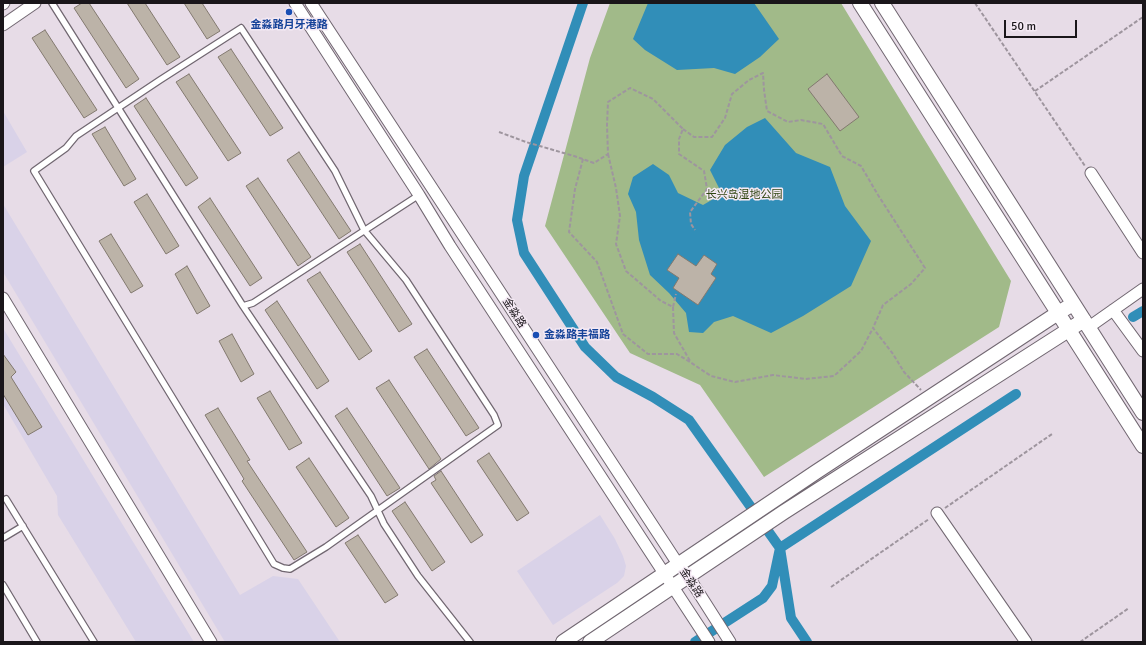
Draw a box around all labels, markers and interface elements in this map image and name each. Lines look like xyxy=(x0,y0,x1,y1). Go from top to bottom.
marker: 金淼路月牙港路 xyxy=(284,7,294,17)
scale bar xyxy=(1006,12,1079,38)
place label: 金淼路月牙港路 xyxy=(251,18,327,32)
text: 50 m xyxy=(1011,19,1036,34)
park label: 长兴岛湿地公园 xyxy=(706,188,782,202)
street label: 金淼路 xyxy=(499,296,529,330)
place label: 金淼路丰福路 xyxy=(544,328,610,342)
marker: 金淼路丰福路 xyxy=(531,330,541,340)
street label: 金淼路 xyxy=(676,566,706,600)

